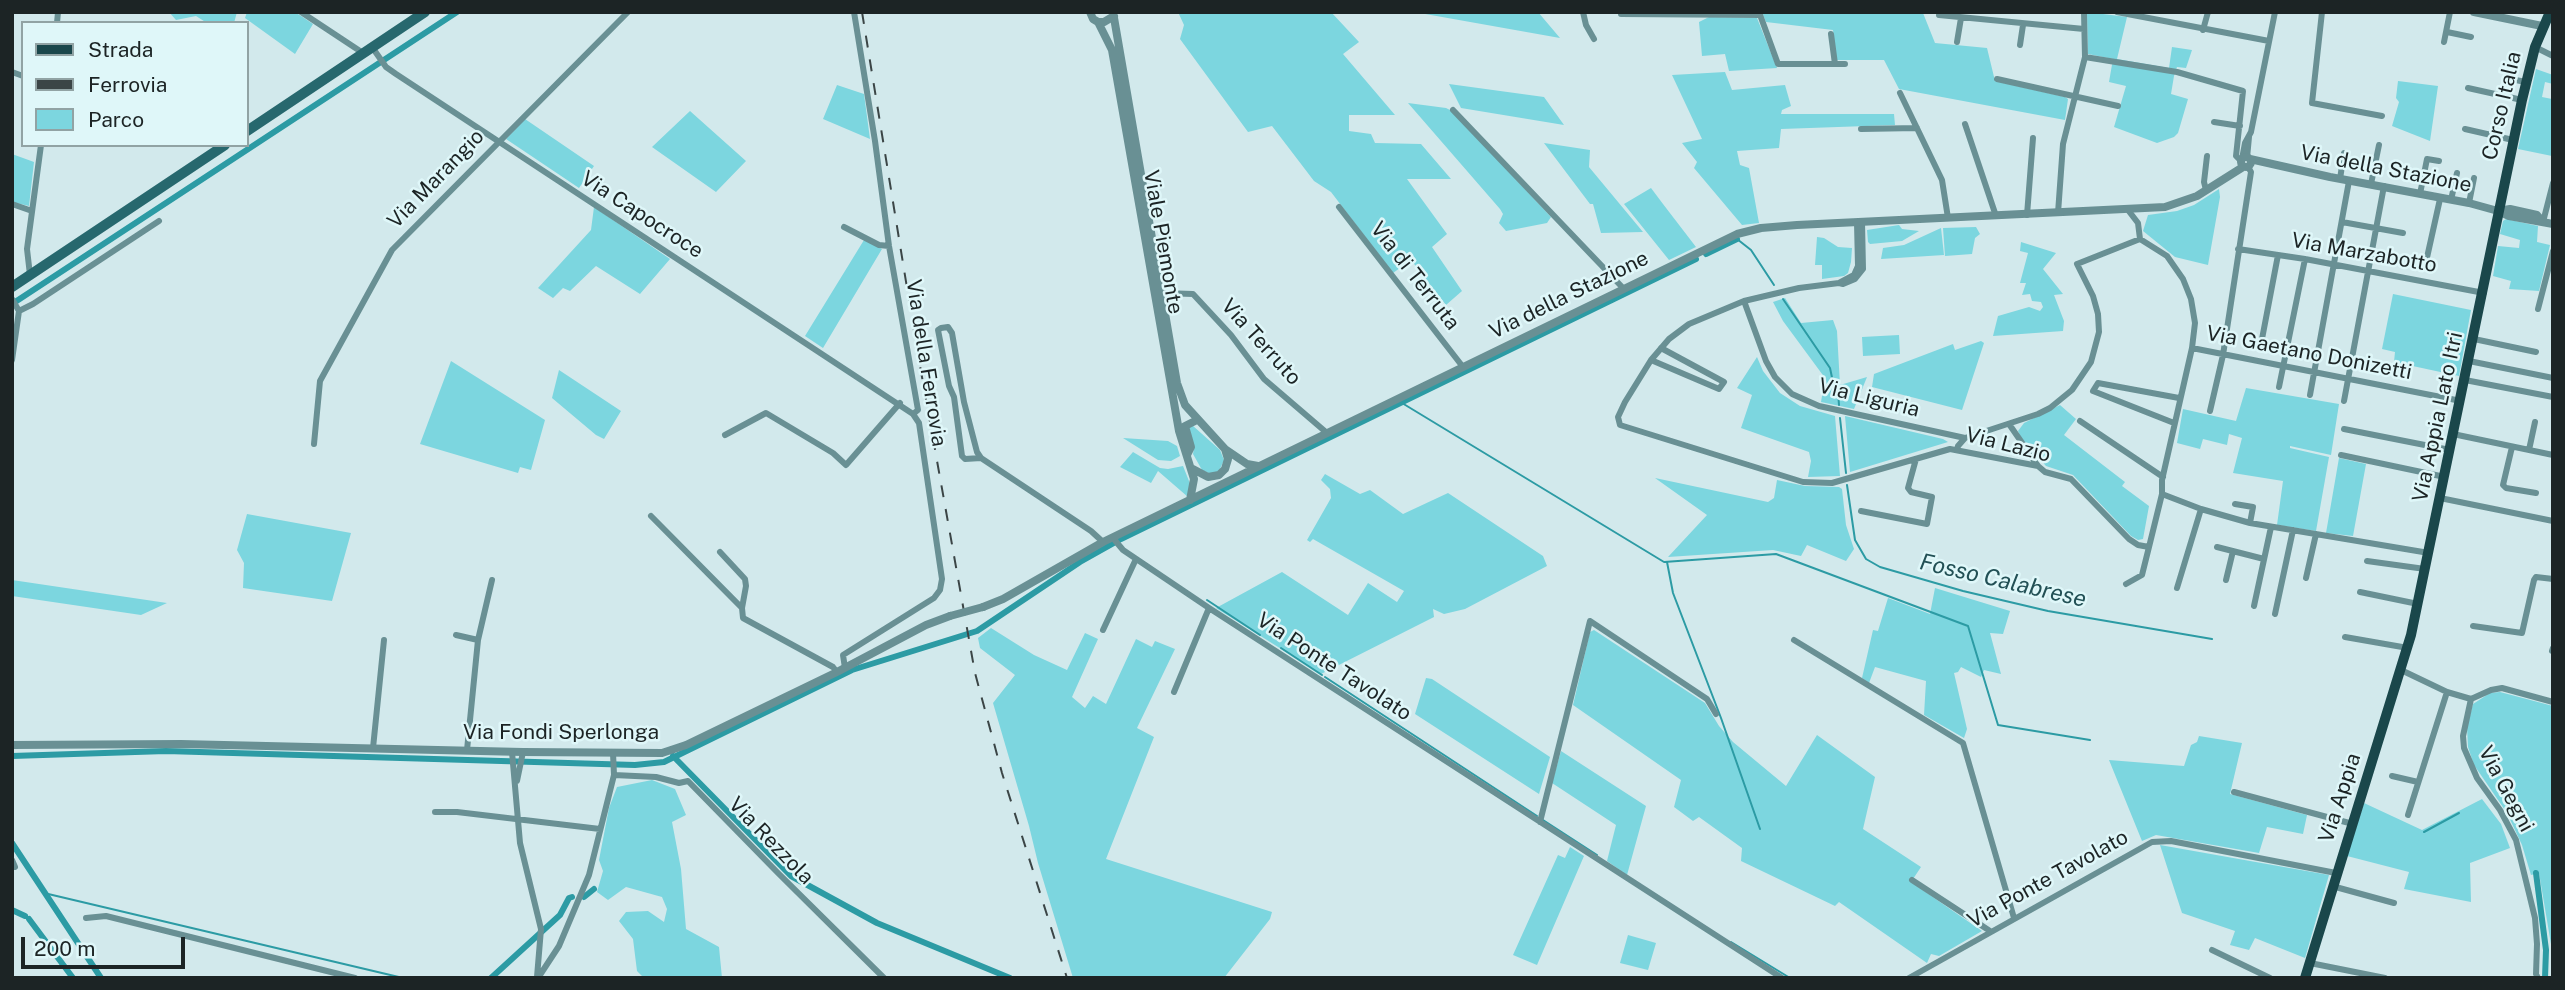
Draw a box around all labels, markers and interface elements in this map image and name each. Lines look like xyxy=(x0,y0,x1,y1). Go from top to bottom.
legend xyxy=(21,21,248,147)
text: Strada xyxy=(88,37,153,62)
street label: Corso Italia xyxy=(2477,49,2527,163)
text: Ferrovia xyxy=(88,72,167,97)
text: Parco xyxy=(88,107,144,132)
street label: Via Marangio xyxy=(383,124,489,234)
street label: Via della Stazione xyxy=(2298,140,2474,198)
street label: Via Capocroce xyxy=(576,166,708,264)
street label: Viale Piemonte xyxy=(1138,168,1188,316)
street label: Via di Terruta xyxy=(1365,217,1465,335)
street label: Via Marzabotto xyxy=(2289,228,2439,278)
street label: Via della Stazione xyxy=(1485,246,1653,344)
street label: Via della Ferrovia xyxy=(900,278,952,448)
street label: Via Terruto xyxy=(1216,294,1306,390)
street label: Via Gaetano Donizetti xyxy=(2204,321,2414,385)
street label: Via Appia Lato Itri xyxy=(2408,330,2468,504)
street label: Via Liguria xyxy=(1816,373,1922,423)
street label: Via Lazio xyxy=(1963,422,2053,468)
water label: Fosso Calabrese xyxy=(1917,548,2089,614)
street label: Via Ponte Tavolato xyxy=(1252,608,1416,726)
street label: Via Fondi Sperlonga xyxy=(463,720,659,746)
street label: Via Gegni xyxy=(2473,742,2539,836)
street label: Via Appia xyxy=(2314,750,2366,846)
street label: Via Rezzola xyxy=(723,792,819,890)
street label: Via Ponte Tavolato xyxy=(1963,824,2133,934)
scale bar xyxy=(24,923,189,967)
text: 200 m xyxy=(34,936,95,961)

